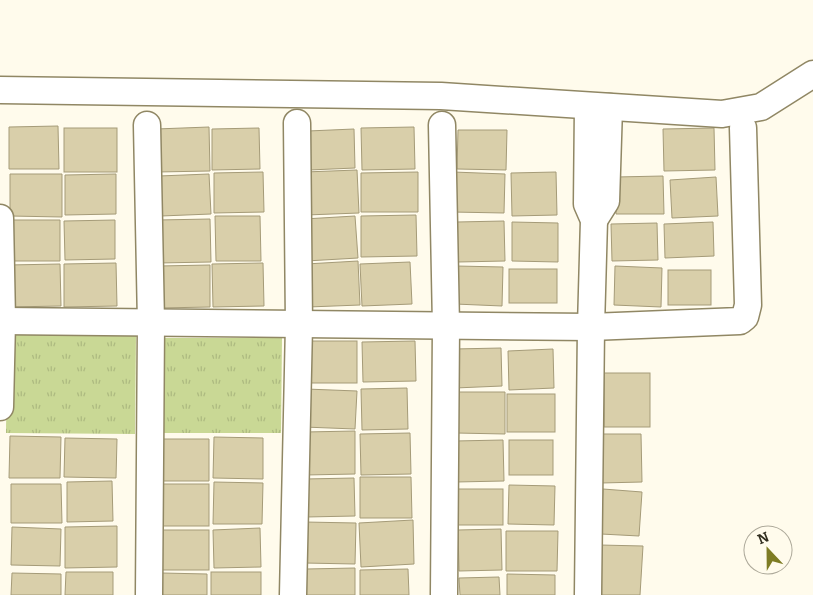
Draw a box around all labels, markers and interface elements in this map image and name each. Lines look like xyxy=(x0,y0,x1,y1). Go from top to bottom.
north arrow xyxy=(743,525,793,575)
text: N xyxy=(755,528,772,548)

